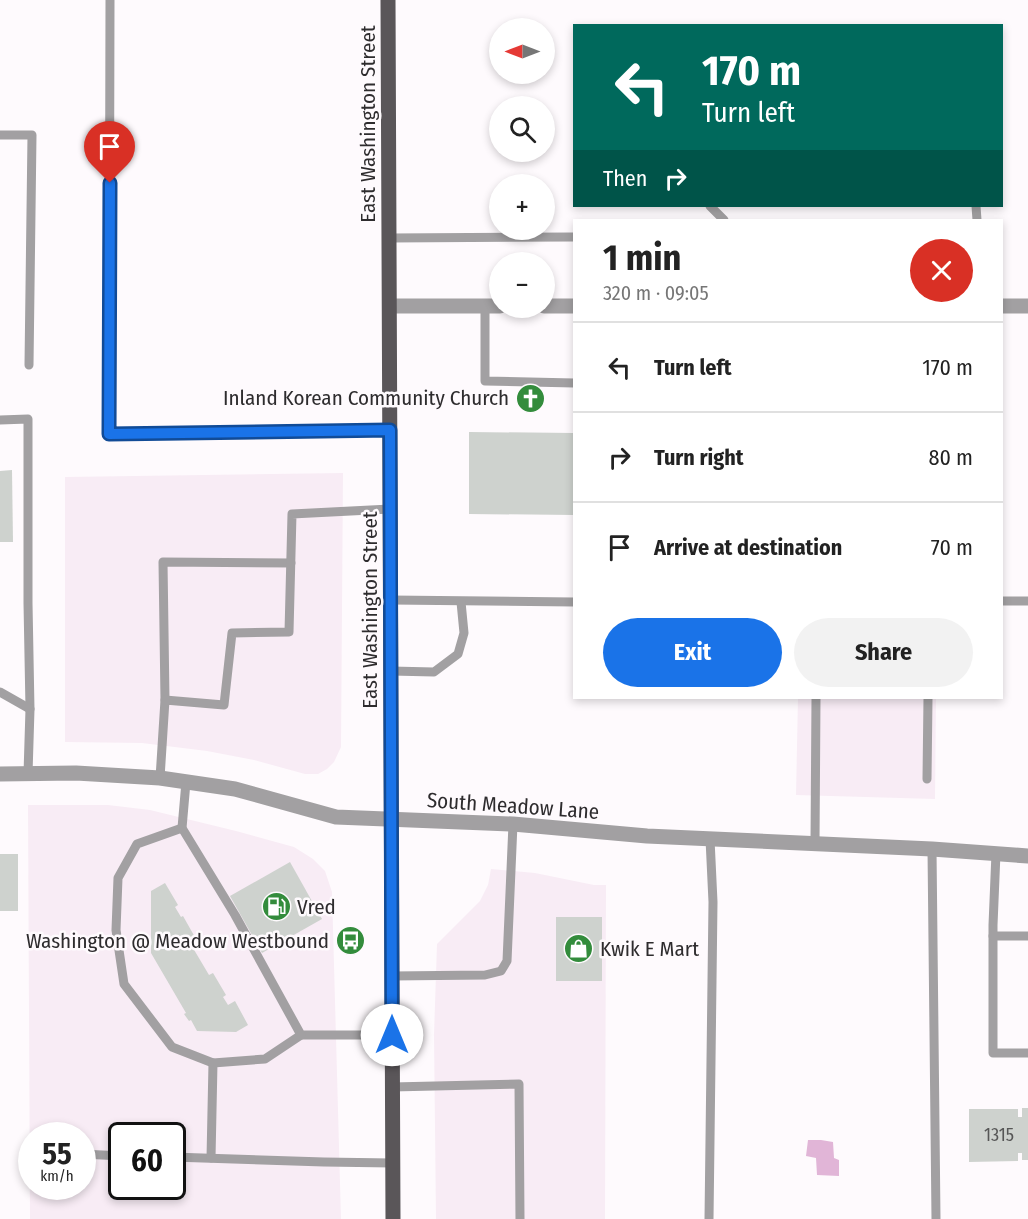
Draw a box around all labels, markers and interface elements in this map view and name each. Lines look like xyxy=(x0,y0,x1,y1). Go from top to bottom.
north arrow xyxy=(489,18,555,84)
map controls xyxy=(489,18,555,318)
street label: East Washington Street xyxy=(355,25,381,223)
text: 170 m xyxy=(702,46,801,96)
icon: left xyxy=(603,48,681,126)
button: search xyxy=(489,96,555,162)
text: Turn left xyxy=(702,97,795,129)
pin xyxy=(84,121,135,183)
icon: arrive xyxy=(93,130,126,163)
icon: right xyxy=(659,162,692,195)
text: Then xyxy=(603,165,647,192)
button: + xyxy=(489,174,555,240)
text: 1 min xyxy=(603,236,681,280)
button: close xyxy=(910,239,973,302)
button: − xyxy=(489,252,555,318)
text: 320 m · 09:05 xyxy=(603,281,709,305)
icon: left xyxy=(603,351,636,384)
text: Turn left xyxy=(654,354,732,381)
text: 170 m xyxy=(922,354,973,381)
church icon: Inland Korean Community Church xyxy=(514,382,546,414)
place label: Inland Korean Community Church xyxy=(223,385,509,411)
icon: right xyxy=(603,441,636,474)
text: Turn right xyxy=(654,444,743,471)
text: 80 m xyxy=(928,444,973,471)
street label: East Washington Street xyxy=(357,511,383,709)
icon: arrive xyxy=(603,531,636,564)
text: Arrive at destination xyxy=(654,534,842,561)
text: 70 m xyxy=(931,534,973,561)
button: Exit xyxy=(603,618,782,687)
button: Share xyxy=(794,618,973,687)
street label: South Meadow Lane xyxy=(426,787,600,825)
fuel station icon: Vred xyxy=(260,891,292,923)
place label: Vred xyxy=(297,894,336,920)
bus stop icon: Washington @ Meadow Westbound xyxy=(334,925,366,957)
place label: Washington @ Meadow Westbound xyxy=(26,928,329,954)
shop icon: Kwik E Mart xyxy=(563,933,595,965)
place label: Kwik E Mart xyxy=(600,936,699,962)
position arrow xyxy=(360,1003,424,1067)
speed limit sign: 60 xyxy=(108,1122,186,1200)
house number: 1315 xyxy=(984,1124,1014,1146)
text: 55 xyxy=(42,1136,72,1172)
text: km/h xyxy=(40,1167,74,1185)

